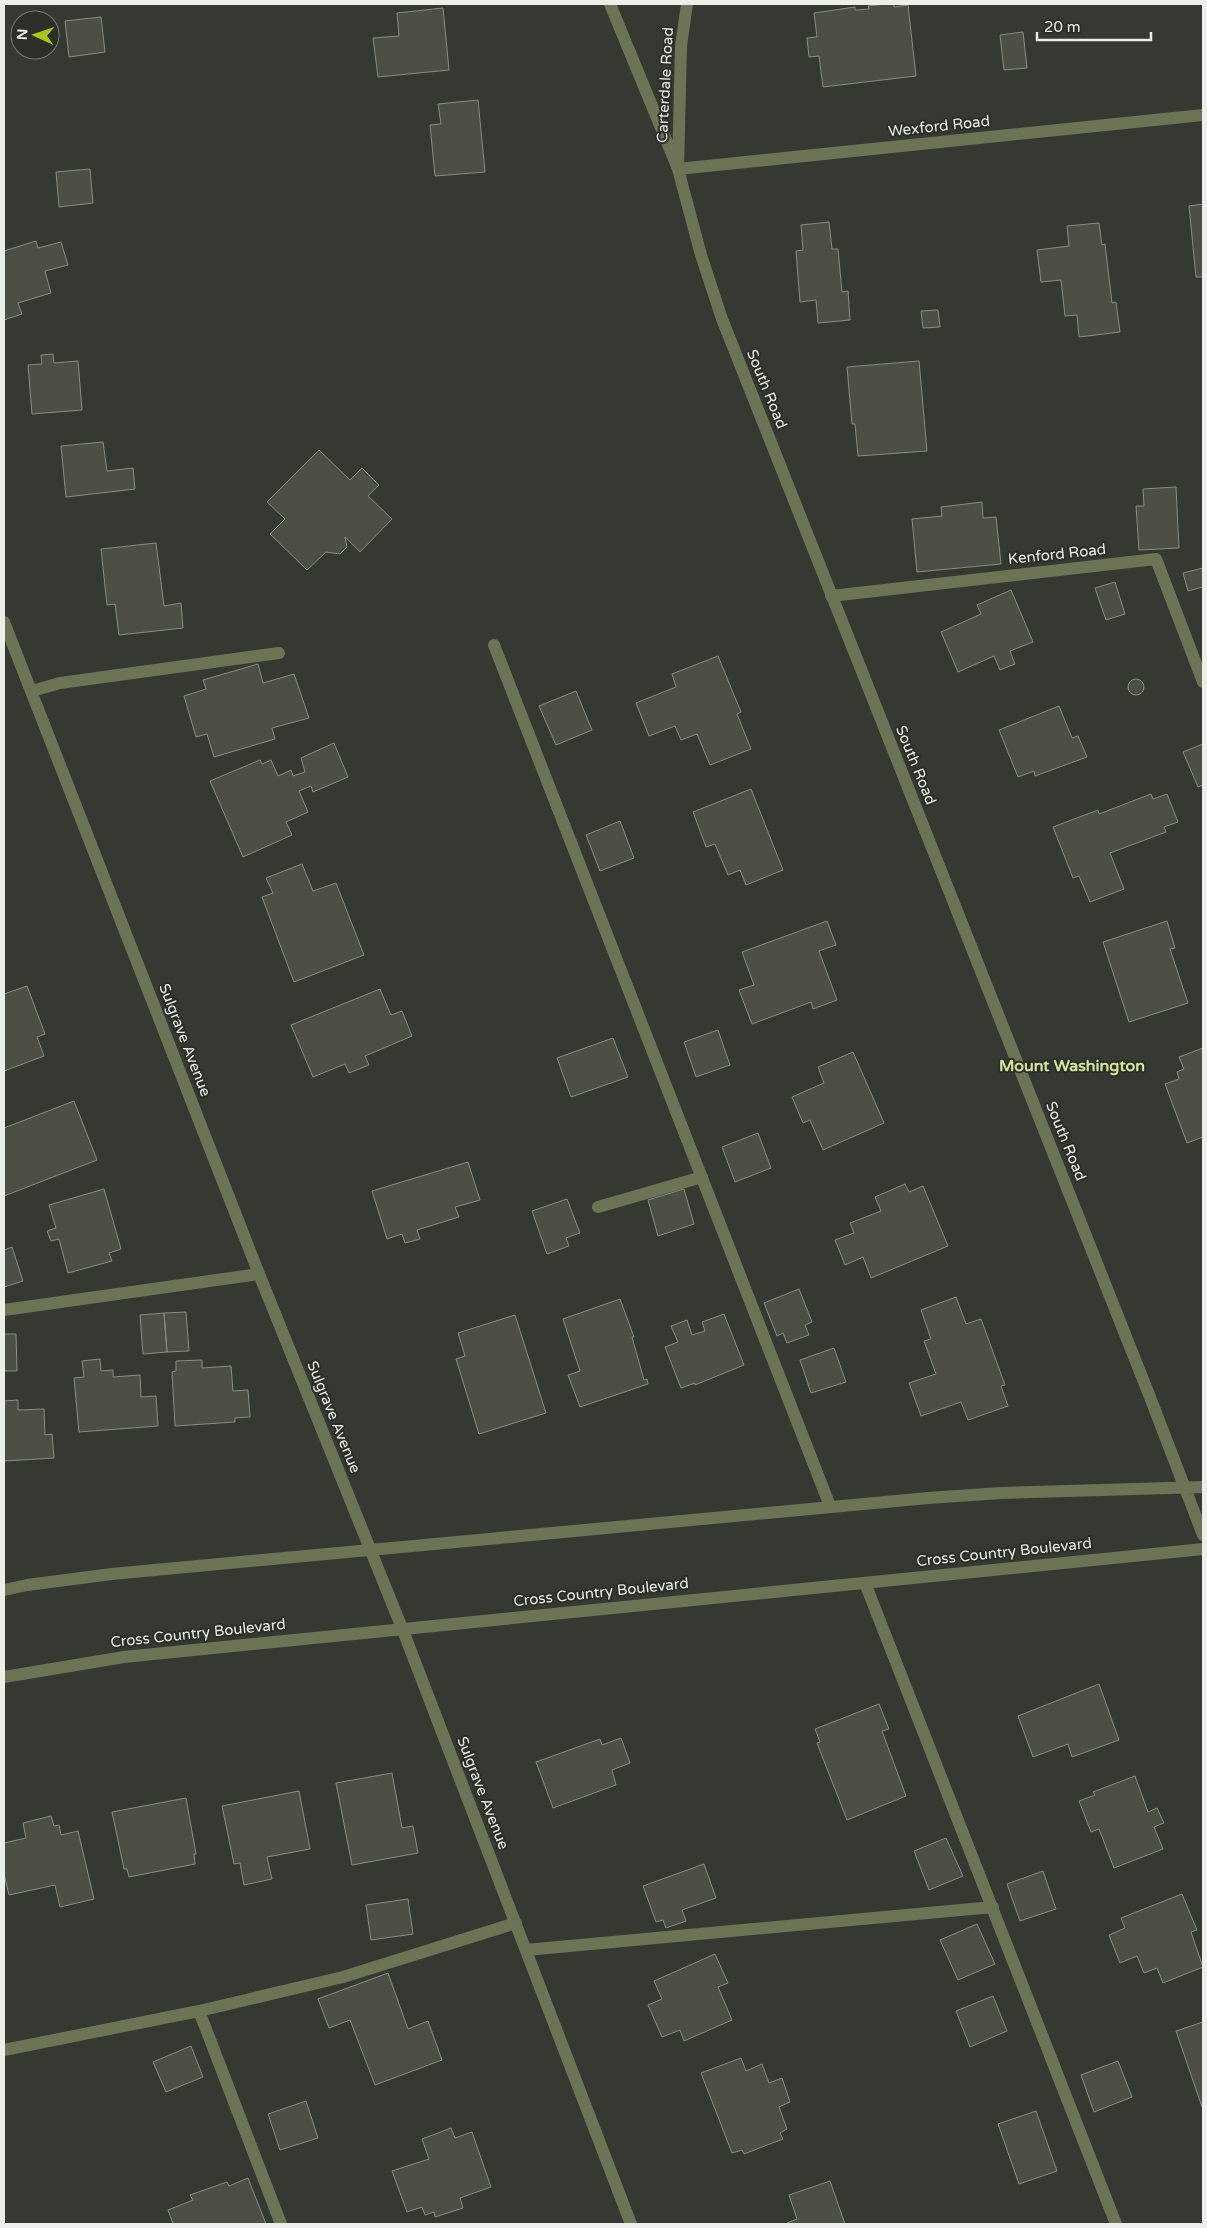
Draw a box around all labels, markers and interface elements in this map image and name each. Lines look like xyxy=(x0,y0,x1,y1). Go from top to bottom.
north arrow xyxy=(10,10,60,60)
scale bar xyxy=(1037,10,1151,42)
text: 20 m xyxy=(1044,18,1081,36)
street label: Carterdale Road xyxy=(653,27,677,143)
text: N xyxy=(14,28,31,40)
street label: Wexford Road xyxy=(887,112,991,140)
street label: South Road xyxy=(743,347,791,431)
street label: Kenford Road xyxy=(1007,540,1107,568)
street label: South Road xyxy=(892,723,940,807)
street label: Sulgrave Avenue xyxy=(155,981,215,1099)
district label: Mount Washington xyxy=(999,1056,1145,1076)
street label: South Road xyxy=(1042,1099,1090,1183)
street label: Sulgrave Avenue xyxy=(303,1358,365,1476)
street label: Cross Country Boulevard xyxy=(915,1534,1093,1570)
street label: Cross Country Boulevard xyxy=(512,1574,690,1610)
street label: Cross Country Boulevard xyxy=(109,1615,287,1651)
street label: Sulgrave Avenue xyxy=(453,1734,513,1852)

